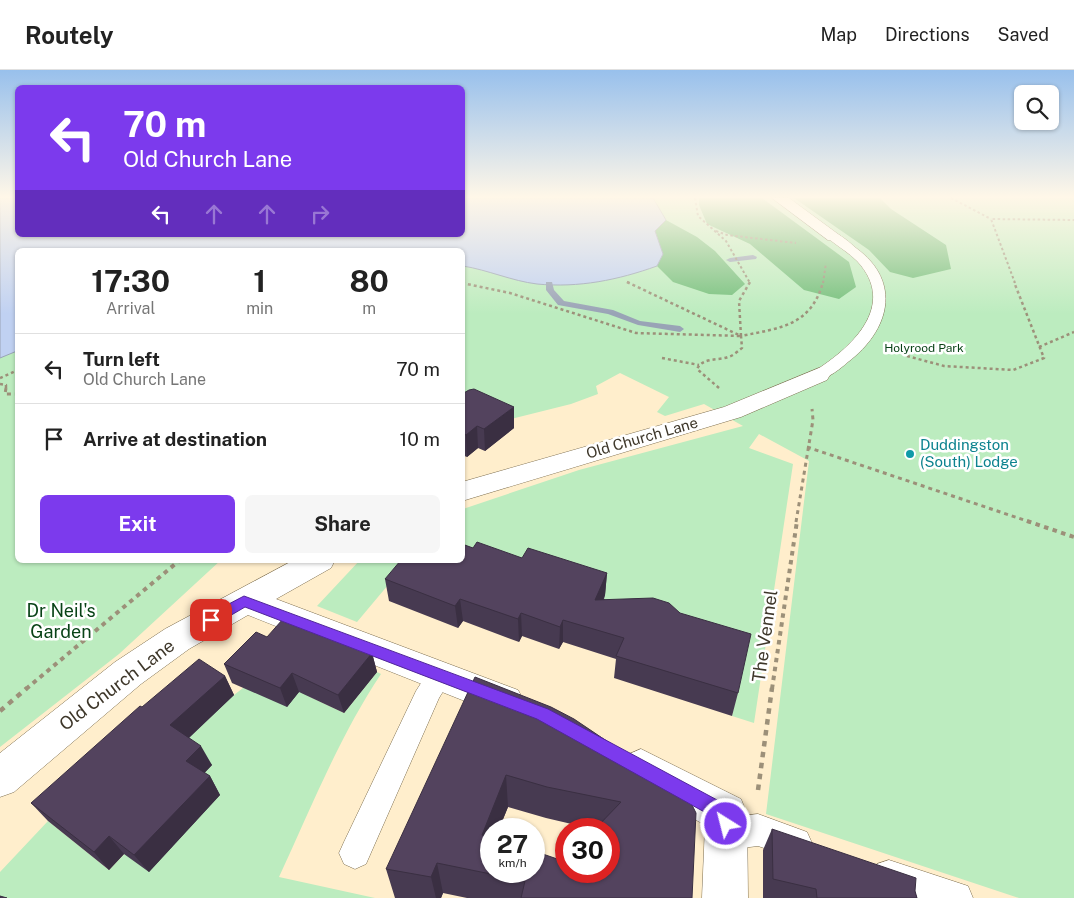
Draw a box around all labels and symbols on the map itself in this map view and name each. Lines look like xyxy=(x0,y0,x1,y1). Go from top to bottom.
park label: Holyrood Park xyxy=(884,341,964,355)
street label: Old Church Lane xyxy=(584,413,700,462)
place label: Duddingston (South) Lodge xyxy=(920,436,1018,470)
marker: Duddingston (South) Lodge xyxy=(904,448,916,460)
street label: The Vennel xyxy=(748,588,781,683)
pin xyxy=(190,599,232,641)
park label: Dr Neil's Garden xyxy=(27,600,96,642)
street label: Old Church Lane xyxy=(55,635,178,735)
position arrow xyxy=(699,797,751,849)
speed limit sign: 30 xyxy=(555,818,620,883)

